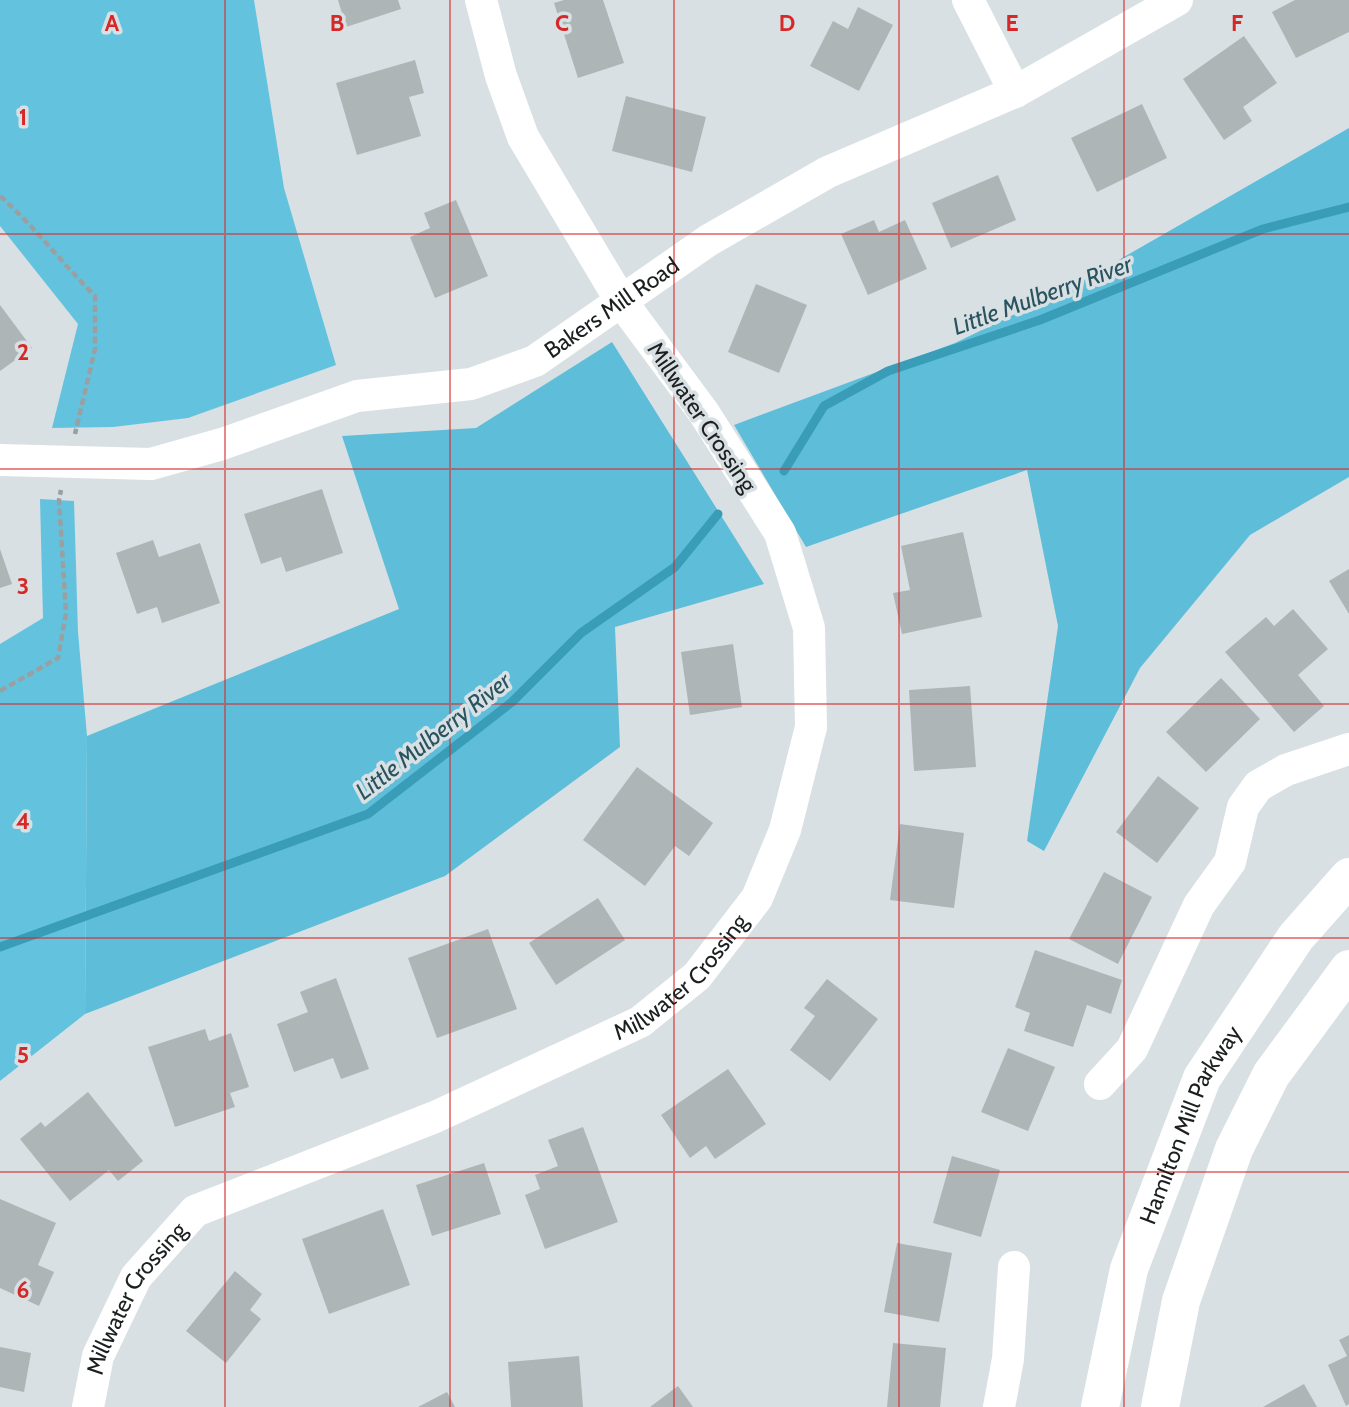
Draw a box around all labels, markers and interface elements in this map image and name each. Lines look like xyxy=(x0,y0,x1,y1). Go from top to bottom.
text: A xyxy=(105,9,120,37)
text: B xyxy=(330,9,344,37)
text: C xyxy=(555,9,569,37)
text: D xyxy=(779,9,795,37)
text: E xyxy=(1005,9,1019,37)
text: F xyxy=(1231,9,1243,37)
text: 1 xyxy=(19,103,27,131)
water label: Little Mulberry River xyxy=(948,249,1137,341)
street label: Bakers Mill Road xyxy=(539,251,684,364)
street label: Millwater Crossing xyxy=(641,337,763,498)
text: 2 xyxy=(17,338,29,366)
text: 3 xyxy=(17,572,29,600)
water label: Little Mulberry River xyxy=(350,665,518,806)
text: 4 xyxy=(16,807,30,835)
street label: Millwater Crossing xyxy=(609,908,754,1046)
street label: Hamilton Mill Parkway xyxy=(1133,1020,1247,1228)
text: 5 xyxy=(17,1041,29,1069)
street label: Millwater Crossing xyxy=(81,1216,193,1377)
text: 6 xyxy=(17,1276,29,1304)

